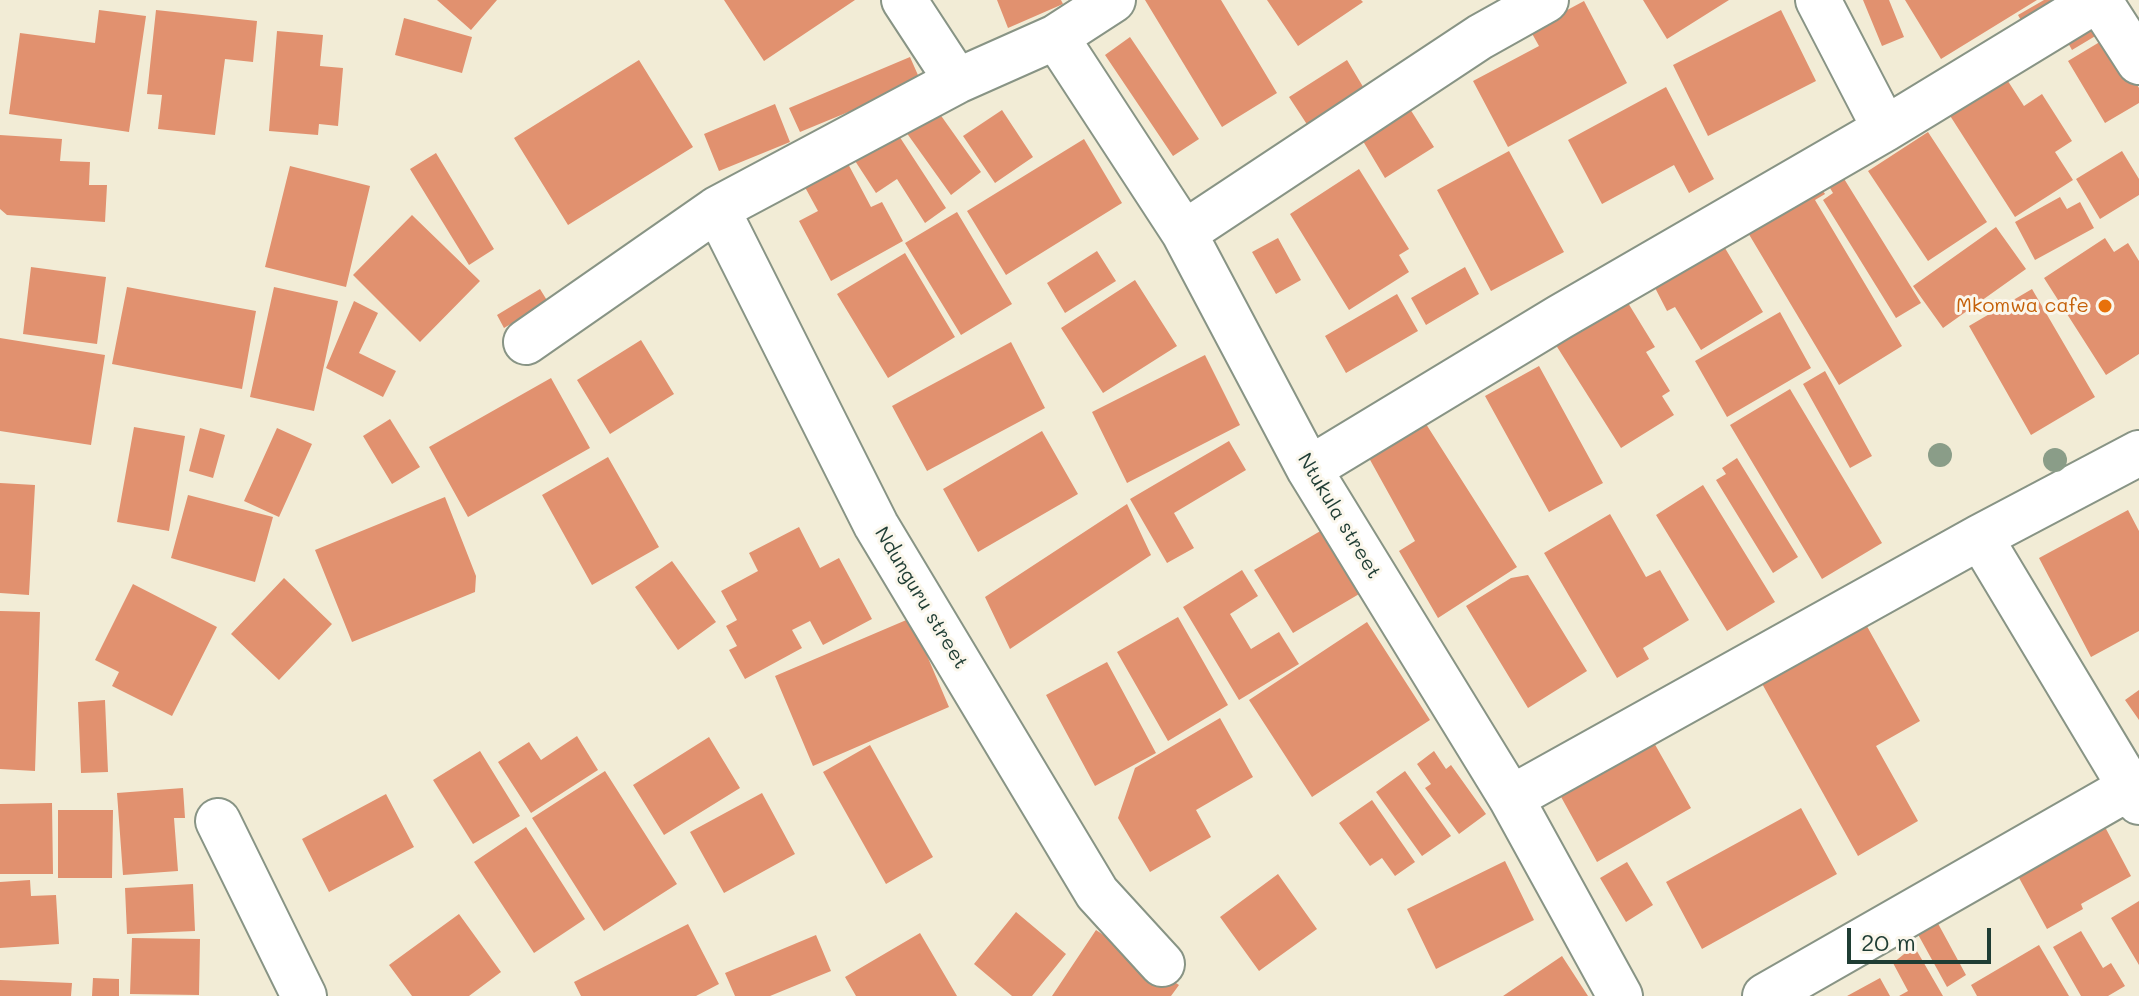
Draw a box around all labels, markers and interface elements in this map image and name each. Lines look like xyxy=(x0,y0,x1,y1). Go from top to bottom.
place label: Mkomwa cafe xyxy=(1956,294,2089,318)
marker: Mkomwa cafe xyxy=(2096,297,2114,315)
street label: Ntukula street xyxy=(1292,449,1386,583)
street label: Ndunguru street xyxy=(869,523,973,673)
scale bar xyxy=(1851,912,1995,962)
text: 20 m xyxy=(1861,926,1916,957)

